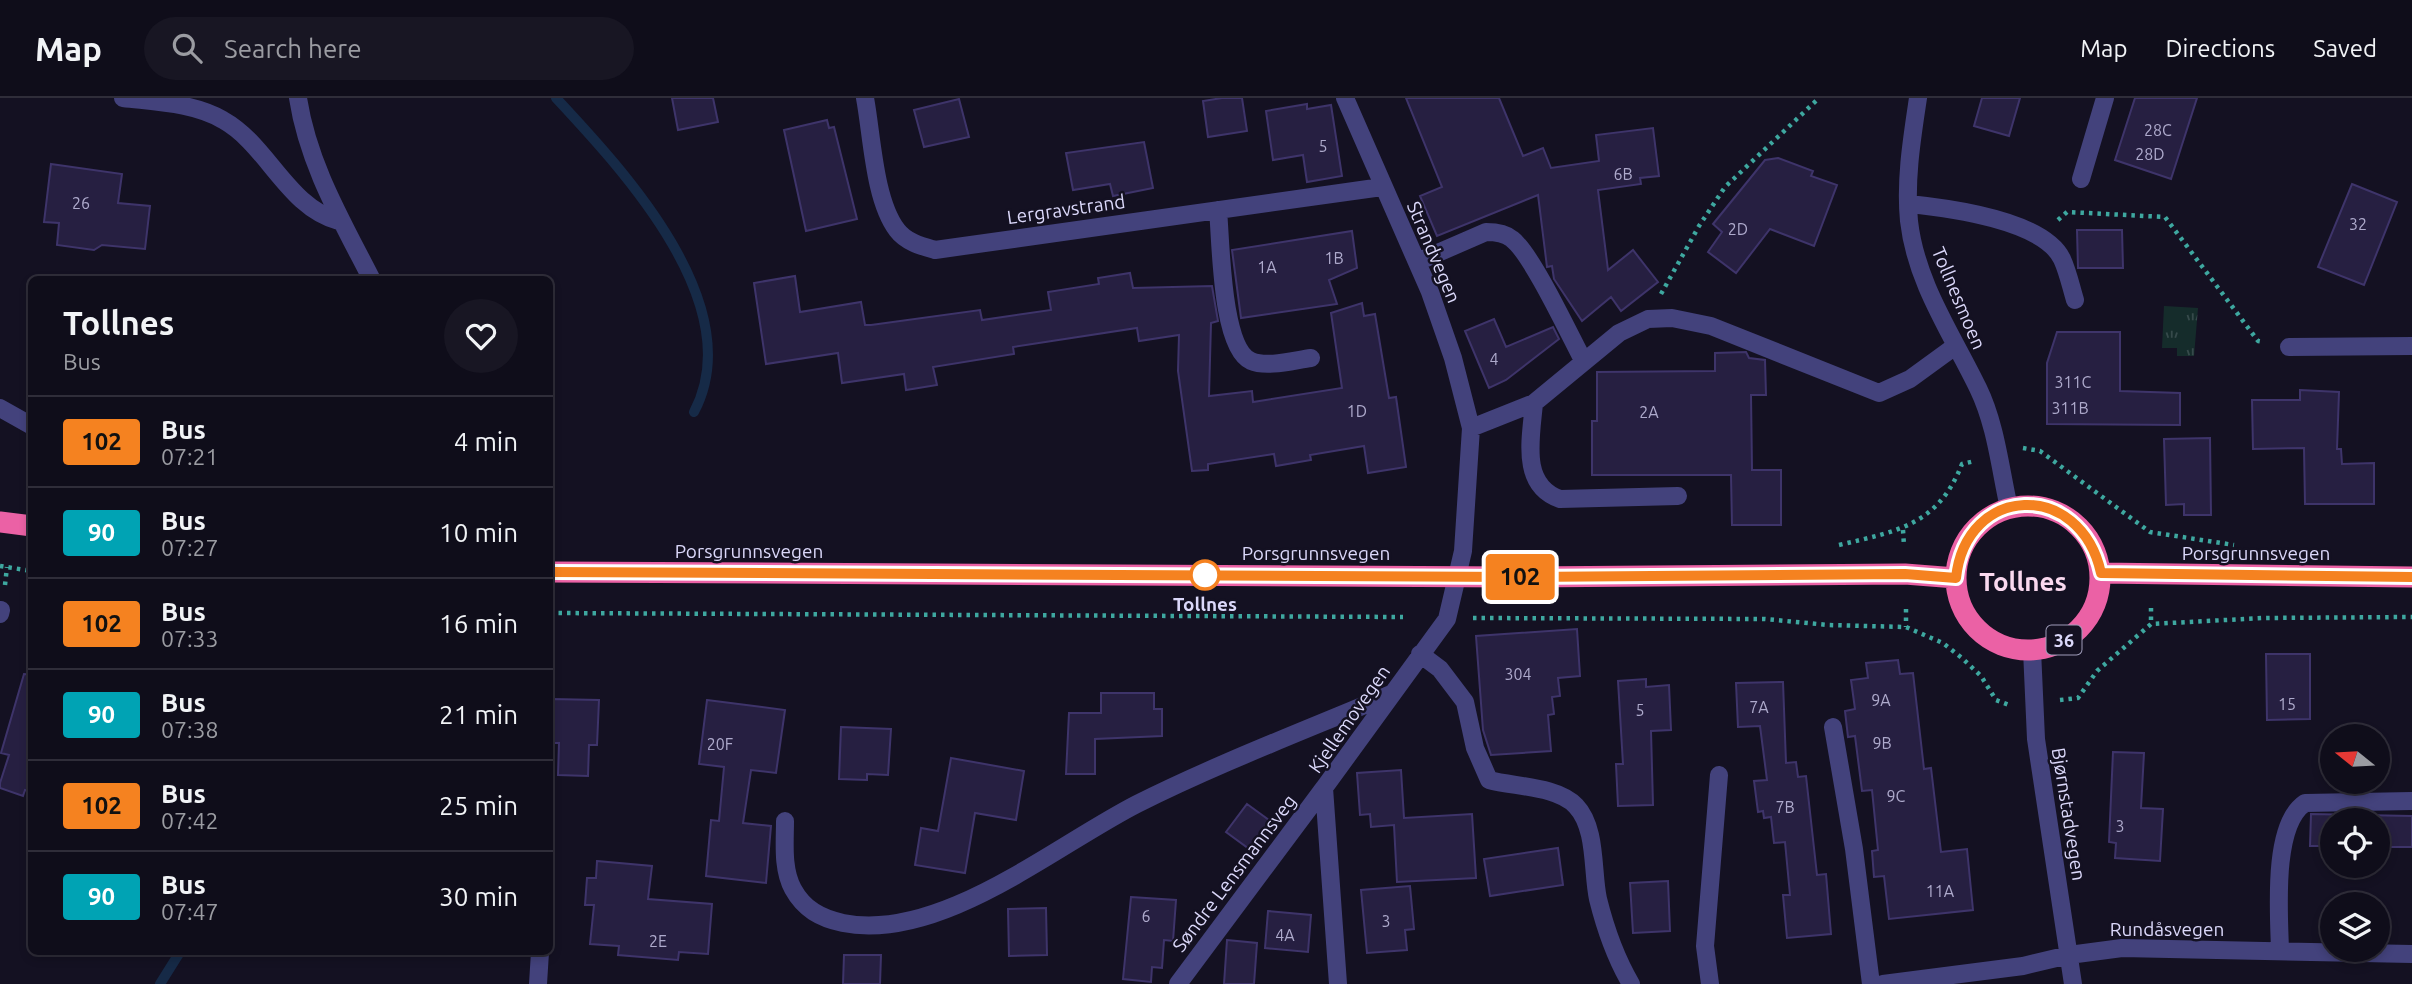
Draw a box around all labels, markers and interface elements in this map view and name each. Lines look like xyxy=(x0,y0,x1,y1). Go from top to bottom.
search box xyxy=(144,17,634,80)
icon: search xyxy=(168,29,206,67)
text: Map xyxy=(35,30,102,67)
text: Search here xyxy=(224,34,362,63)
text: Map xyxy=(2080,35,2127,62)
text: Directions xyxy=(2165,35,2275,62)
text: Saved xyxy=(2313,35,2377,62)
house number: 28C xyxy=(2144,121,2172,139)
house number: 5 xyxy=(1318,137,1328,155)
house number: 28D xyxy=(2135,145,2165,163)
house number: 6B xyxy=(1613,165,1633,183)
street label: Lergravstrand xyxy=(1006,190,1126,228)
house number: 26 xyxy=(72,194,90,212)
street label: Strandvegen xyxy=(1403,198,1465,306)
house number: 32 xyxy=(2349,215,2367,233)
house number: 2D xyxy=(1728,220,1748,238)
street label: Tollnesmoen xyxy=(1928,243,1990,353)
house number: 1B xyxy=(1324,249,1344,267)
house number: 1A xyxy=(1257,258,1277,276)
button: heart xyxy=(444,299,518,373)
text: Tollnes xyxy=(63,304,174,341)
text: Bus xyxy=(63,349,101,374)
house number: 4 xyxy=(1489,350,1499,368)
house number: 311C xyxy=(2055,373,2092,391)
house number: 311B xyxy=(2051,399,2089,417)
house number: 1D xyxy=(1347,402,1367,420)
house number: 2A xyxy=(1639,403,1659,421)
text: Bus xyxy=(161,415,206,444)
text: 4 min xyxy=(454,427,518,456)
text: 102 xyxy=(81,428,122,455)
text: 07:21 xyxy=(161,444,219,469)
text: Bus xyxy=(161,506,206,535)
text: 10 min xyxy=(439,518,518,547)
text: 90 xyxy=(88,519,115,546)
text: 07:27 xyxy=(161,535,219,560)
street label: Porsgrunnsvegen xyxy=(675,540,823,562)
street label: Porsgrunnsvegen xyxy=(1242,542,1390,564)
street label: Porsgrunnsvegen xyxy=(2182,542,2330,564)
line badge: 102 xyxy=(1480,554,1560,600)
marker: Tollnes xyxy=(1190,560,1220,590)
text: 102 xyxy=(1500,563,1540,590)
district label: Tollnes xyxy=(1979,567,2067,596)
place label: Tollnes xyxy=(1173,593,1237,615)
text: Bus xyxy=(161,597,206,626)
text: 16 min xyxy=(439,609,518,638)
text: 102 xyxy=(81,610,122,637)
text: 07:33 xyxy=(161,626,219,651)
road number: 36 xyxy=(2046,626,2082,654)
street label: Kjellemovegen xyxy=(1304,661,1394,777)
house number: 304 xyxy=(1504,665,1532,683)
text: Bus xyxy=(161,688,206,717)
house number: 9A xyxy=(1871,691,1891,709)
house number: 15 xyxy=(2278,695,2296,713)
house number: 7A xyxy=(1749,698,1769,716)
text: 21 min xyxy=(439,700,518,729)
text: 90 xyxy=(88,701,115,728)
house number: 5 xyxy=(1635,701,1645,719)
text: 07:38 xyxy=(161,717,219,742)
north arrow xyxy=(2320,724,2390,794)
map controls xyxy=(2320,724,2390,962)
house number: 9B xyxy=(1872,734,1892,752)
house number: 20F xyxy=(707,735,733,753)
street label: Bjørnstadvegen xyxy=(2048,746,2090,882)
text: Bus xyxy=(161,779,206,808)
house number: 9C xyxy=(1887,787,1906,805)
street label: Søndre Lensmannsveg xyxy=(1168,790,1300,956)
text: 25 min xyxy=(439,791,518,820)
text: 102 xyxy=(81,792,122,819)
house number: 7B xyxy=(1775,798,1795,816)
text: 07:42 xyxy=(161,808,219,833)
button: locate xyxy=(2320,808,2390,878)
house number: 3 xyxy=(2115,817,2125,835)
text: Bus xyxy=(161,870,206,899)
text: 30 min xyxy=(439,882,518,911)
house number: 11A xyxy=(1926,882,1955,900)
text: 90 xyxy=(88,883,115,910)
button: layers xyxy=(2320,892,2390,962)
text: 07:47 xyxy=(161,899,219,924)
house number: 6 xyxy=(1141,907,1151,925)
house number: 3 xyxy=(1381,912,1391,930)
street label: Rundåsvegen xyxy=(2110,918,2224,940)
house number: 4A xyxy=(1275,926,1295,944)
house number: 2E xyxy=(649,932,667,950)

